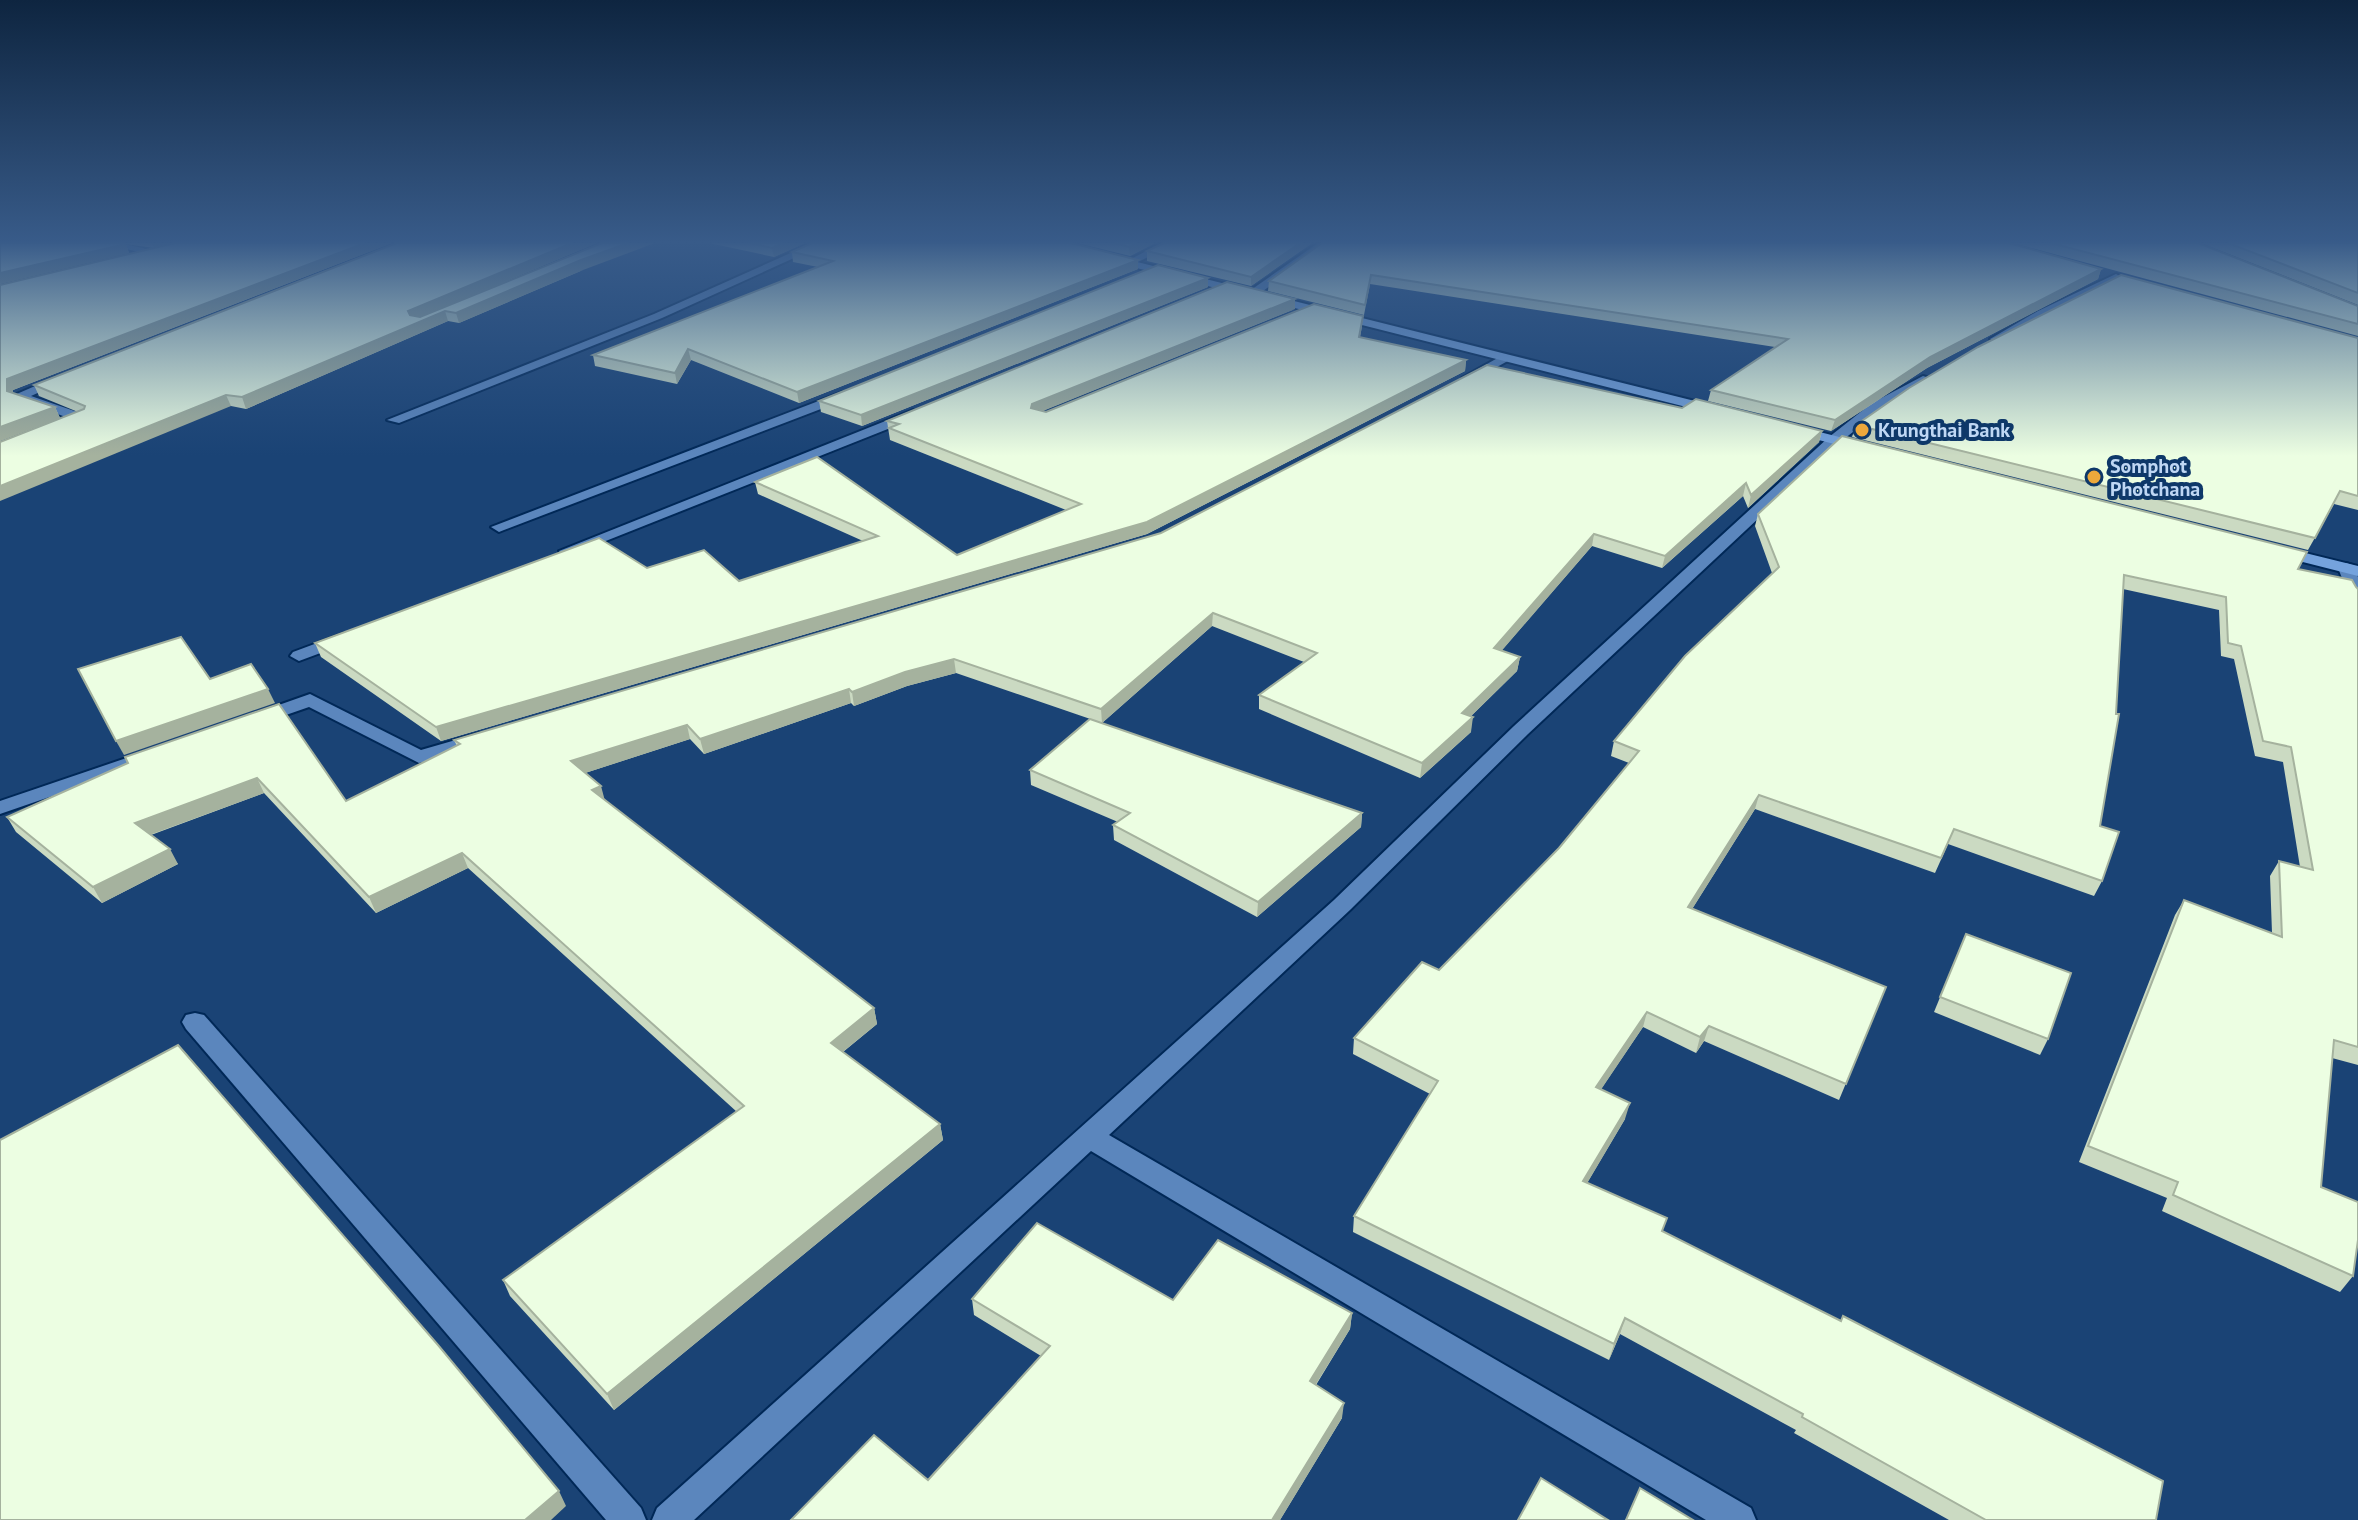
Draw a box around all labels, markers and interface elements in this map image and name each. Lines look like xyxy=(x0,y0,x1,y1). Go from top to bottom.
place label: Krungthai Bank xyxy=(1878,417,2010,443)
marker: Krungthai Bank xyxy=(1853,421,1871,439)
place label: Somphot Photchana xyxy=(2110,453,2200,502)
marker: Somphot Photchana xyxy=(2085,468,2103,486)

